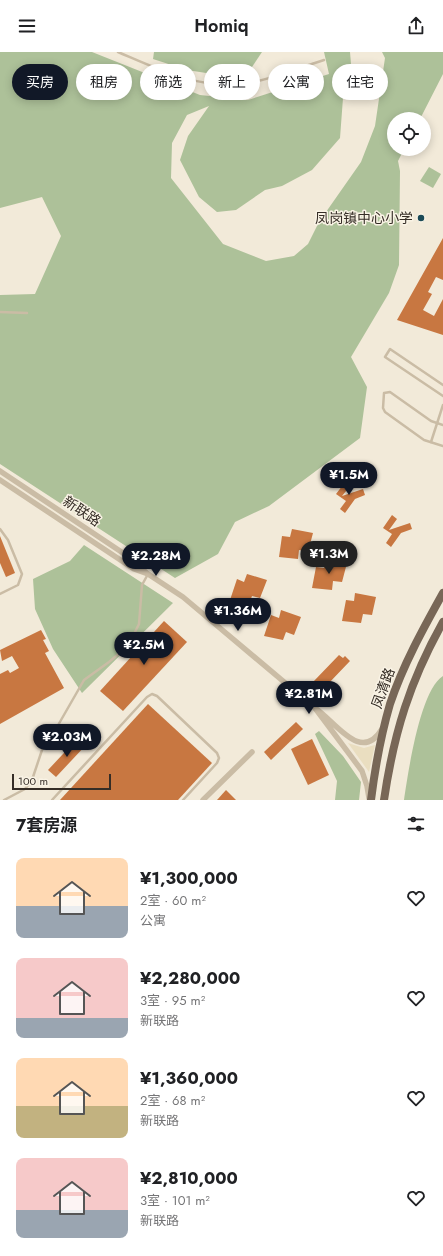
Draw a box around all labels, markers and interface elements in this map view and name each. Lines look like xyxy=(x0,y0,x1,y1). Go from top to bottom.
text: Homiq xyxy=(194,13,249,39)
icon: menu xyxy=(16,15,38,37)
icon: share xyxy=(405,15,427,37)
chip: 买房 xyxy=(12,64,68,100)
chip: 租房 xyxy=(76,64,132,100)
chip: 筛选 xyxy=(140,64,196,100)
chip: 新上 xyxy=(204,64,260,100)
chip: 公寓 xyxy=(268,64,324,100)
chip: 住宅 xyxy=(332,64,388,100)
map controls xyxy=(387,112,431,156)
button: locate xyxy=(387,112,431,156)
place label: 凤岗镇中心小学 xyxy=(315,208,413,228)
marker: 凤岗镇中心小学 xyxy=(416,213,426,223)
pin: ¥1.5M xyxy=(321,462,377,496)
text: ¥1.5M xyxy=(329,465,369,484)
street label: 新联路 xyxy=(59,491,105,531)
pin: ¥1.3M xyxy=(301,541,357,575)
pin: ¥2.28M xyxy=(123,543,189,577)
text: ¥1.3M xyxy=(309,544,349,563)
text: ¥2.28M xyxy=(131,546,181,565)
pin: ¥1.36M xyxy=(205,598,271,632)
text: ¥1.36M xyxy=(214,601,262,620)
pin: ¥2.5M xyxy=(116,632,172,666)
text: ¥2.5M xyxy=(123,635,165,654)
street label: 凤清路 xyxy=(366,665,400,711)
pin: ¥2.81M xyxy=(276,681,342,715)
text: ¥2.81M xyxy=(285,684,333,703)
pin: ¥2.03M xyxy=(34,724,100,758)
text: ¥2.03M xyxy=(42,727,92,746)
scale bar xyxy=(12,772,111,791)
text: 100 m xyxy=(18,773,48,789)
text: 7套房源 xyxy=(16,813,77,837)
icon: filters xyxy=(405,813,427,835)
text: ¥1,300,000 xyxy=(140,866,238,890)
icon: home xyxy=(48,874,96,922)
icon: heart xyxy=(405,887,427,909)
text: 2室 · 60 m² xyxy=(140,891,206,910)
text: 公寓 xyxy=(140,911,166,930)
text: ¥2,280,000 xyxy=(140,966,240,990)
icon: home xyxy=(48,974,96,1022)
icon: heart xyxy=(405,987,427,1009)
text: 3室 · 95 m² xyxy=(140,991,205,1010)
text: 新联路 xyxy=(140,1011,179,1030)
text: ¥1,360,000 xyxy=(140,1066,238,1090)
icon: home xyxy=(48,1074,96,1122)
icon: heart xyxy=(405,1087,427,1109)
text: 2室 · 68 m² xyxy=(140,1091,205,1110)
text: 新联路 xyxy=(140,1111,179,1130)
text: ¥2,810,000 xyxy=(140,1166,238,1190)
icon: home xyxy=(48,1174,96,1222)
icon: heart xyxy=(405,1187,427,1209)
text: 3室 · 101 m² xyxy=(140,1191,210,1210)
text: 新联路 xyxy=(140,1211,179,1230)

